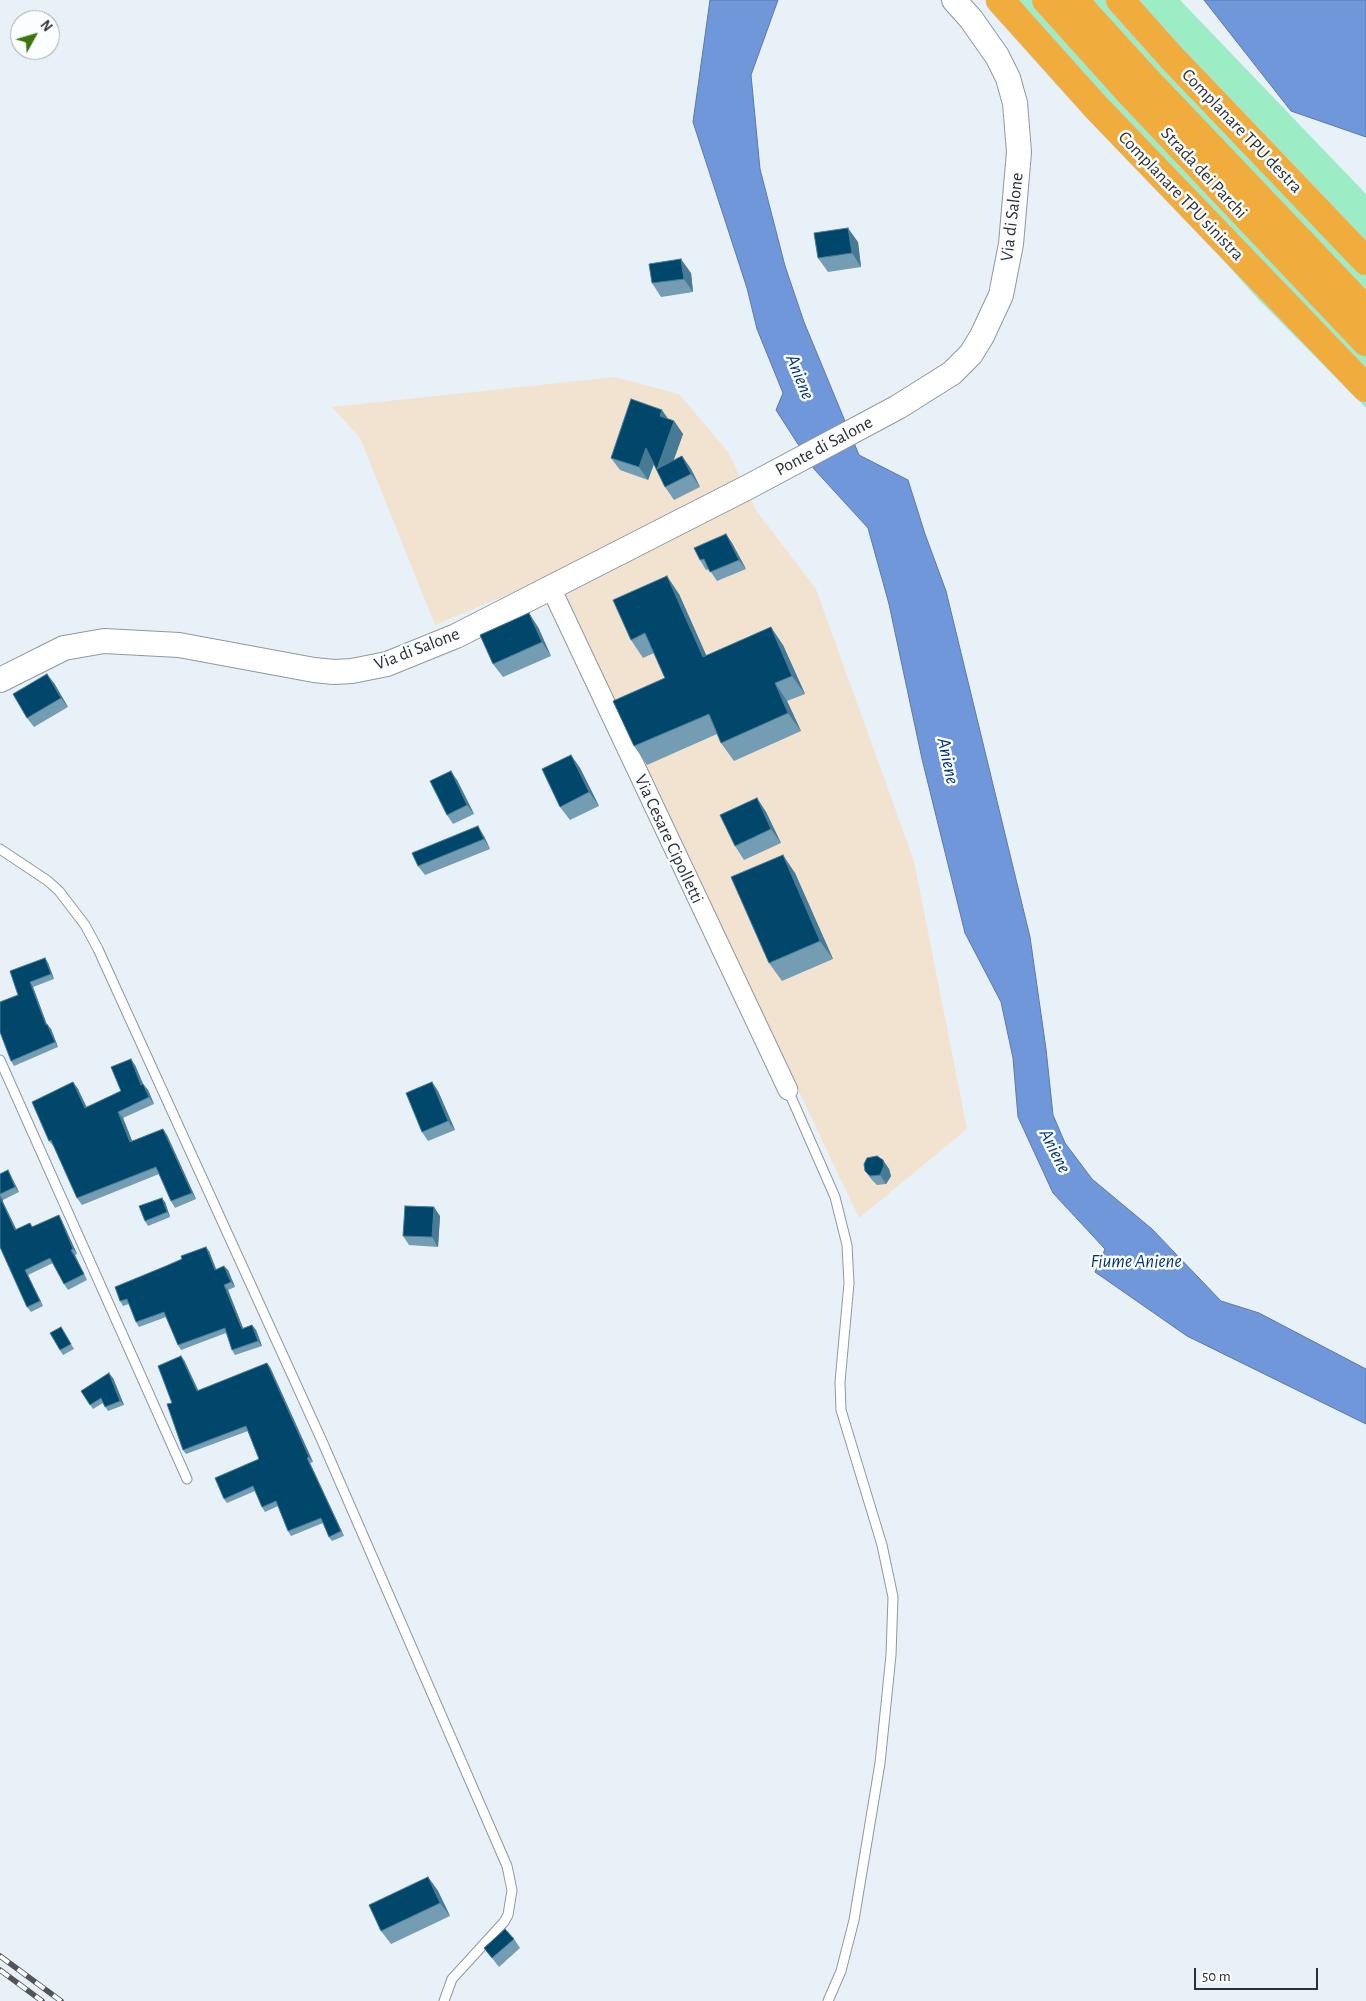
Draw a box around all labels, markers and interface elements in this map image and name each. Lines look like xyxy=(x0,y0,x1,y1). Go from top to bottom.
north arrow xyxy=(10,10,60,60)
text: N xyxy=(37,18,54,34)
street label: Complanare TPU destra xyxy=(1177,64,1307,198)
street label: Strada dei Parchi xyxy=(1156,123,1252,223)
street label: Complanare TPU sinistra xyxy=(1114,127,1248,265)
street label: Via di Salone xyxy=(996,171,1028,263)
water label: Aniene xyxy=(781,351,819,403)
street label: Ponte di Salone xyxy=(772,411,876,481)
street label: Via di Salone xyxy=(371,623,463,675)
water label: Aniene xyxy=(932,736,964,786)
street label: Via Cesare Cipolletti xyxy=(630,771,708,907)
water label: Aniene xyxy=(1034,1125,1076,1177)
water label: Fiume Aniene xyxy=(1090,1250,1182,1272)
scale bar xyxy=(1196,1958,1320,1990)
text: 50 m xyxy=(1202,1969,1231,1984)

